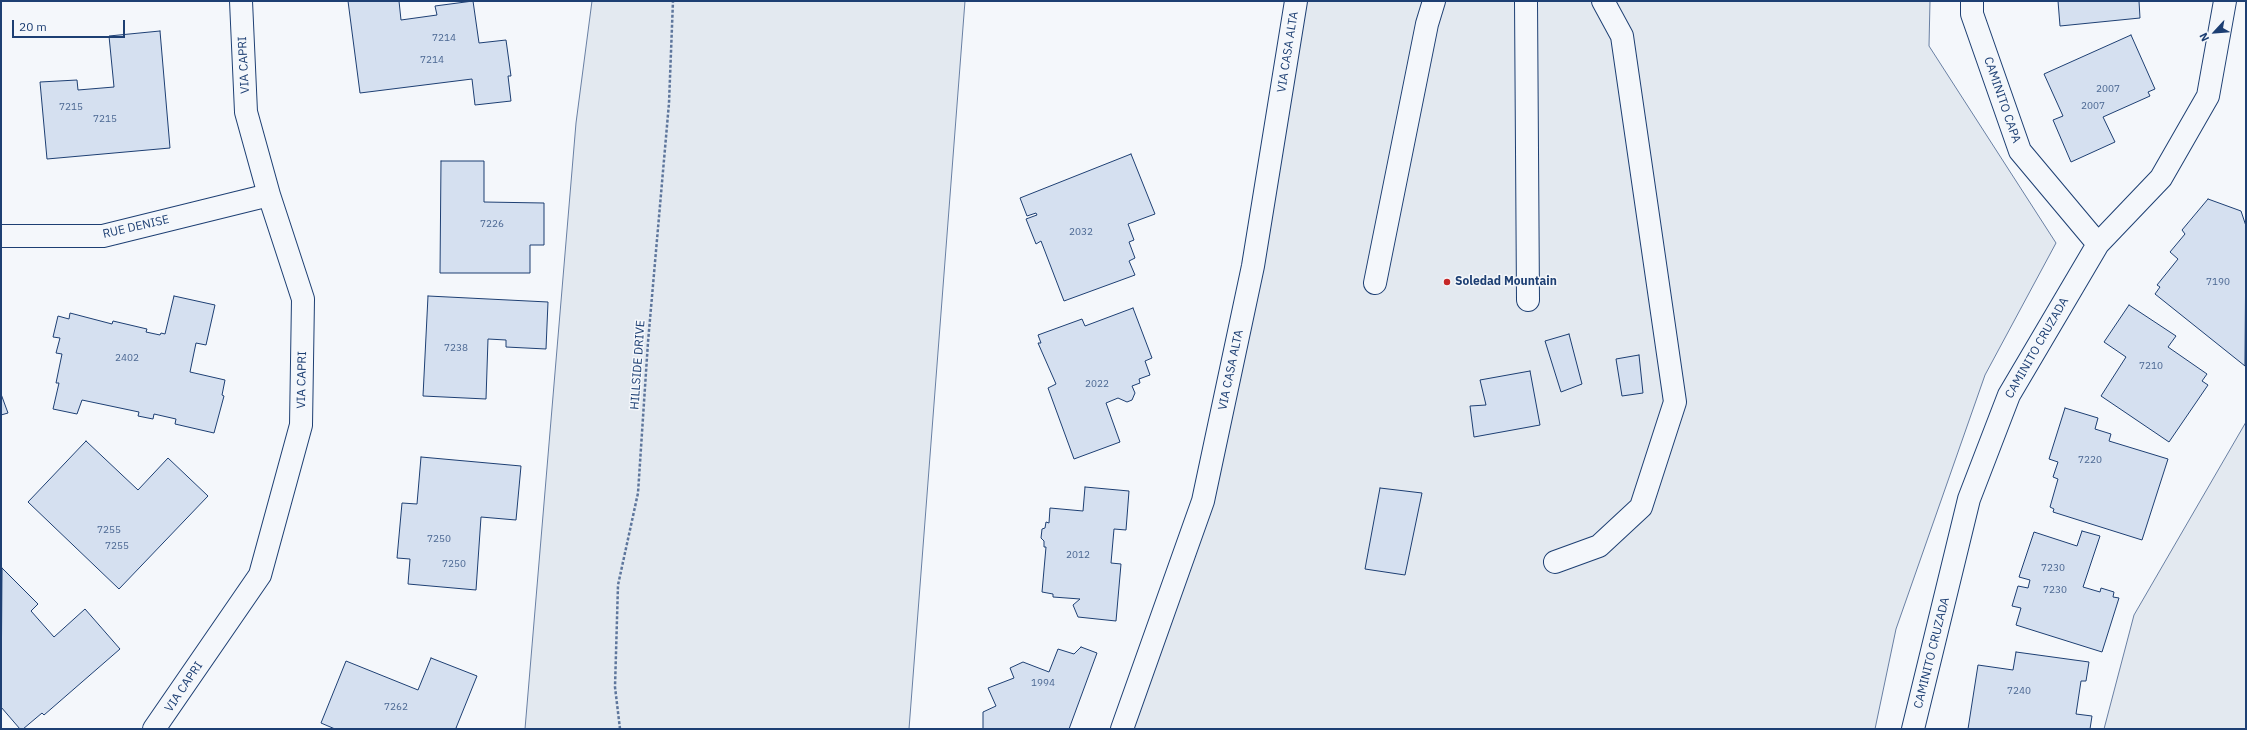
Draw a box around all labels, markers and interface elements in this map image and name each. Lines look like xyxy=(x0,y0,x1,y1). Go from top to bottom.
street label: VIA CASA ALTA xyxy=(1274,10,1302,94)
scale bar xyxy=(14,12,127,38)
north arrow xyxy=(2195,12,2235,52)
text: 20 m xyxy=(19,19,47,34)
text: N xyxy=(2196,31,2212,44)
house number: 7214 xyxy=(432,32,456,44)
street label: VIA CAPRI xyxy=(235,36,253,94)
house number: 7214 xyxy=(420,54,444,66)
street label: CAMINITO CAPA xyxy=(1980,55,2024,145)
house number: 2007 xyxy=(2096,83,2120,95)
house number: 2007 xyxy=(2081,100,2105,112)
house number: 7215 xyxy=(59,101,83,113)
house number: 7215 xyxy=(93,113,117,125)
street label: RUE DENISE xyxy=(101,212,171,242)
house number: 7226 xyxy=(480,218,504,230)
house number: 2032 xyxy=(1069,226,1093,238)
place label: Soledad Mountain xyxy=(1455,275,1557,289)
house number: 7190 xyxy=(2206,276,2230,288)
marker: Soledad Mountain xyxy=(1442,277,1452,287)
street label: CAMINITO CRUZADA xyxy=(2002,295,2072,401)
street label: HILLSIDE DRIVE xyxy=(628,320,648,410)
street label: VIA CASA ALTA xyxy=(1215,328,1247,412)
house number: 7238 xyxy=(444,342,468,354)
street label: VIA CAPRI xyxy=(294,351,310,409)
house number: 2402 xyxy=(115,352,139,364)
house number: 7210 xyxy=(2139,360,2163,372)
house number: 2022 xyxy=(1085,378,1109,390)
house number: 7220 xyxy=(2078,454,2102,466)
house number: 7255 xyxy=(97,524,121,536)
house number: 7250 xyxy=(427,533,451,545)
house number: 7255 xyxy=(105,540,129,552)
house number: 2012 xyxy=(1066,549,1090,561)
house number: 7250 xyxy=(442,558,466,570)
house number: 7230 xyxy=(2041,562,2065,574)
house number: 7230 xyxy=(2043,584,2067,596)
street label: CAMINITO CRUZADA xyxy=(1911,596,1953,710)
street label: VIA CAPRI xyxy=(162,659,206,715)
house number: 1994 xyxy=(1031,677,1055,689)
house number: 7240 xyxy=(2007,685,2031,697)
house number: 7262 xyxy=(384,701,408,713)

